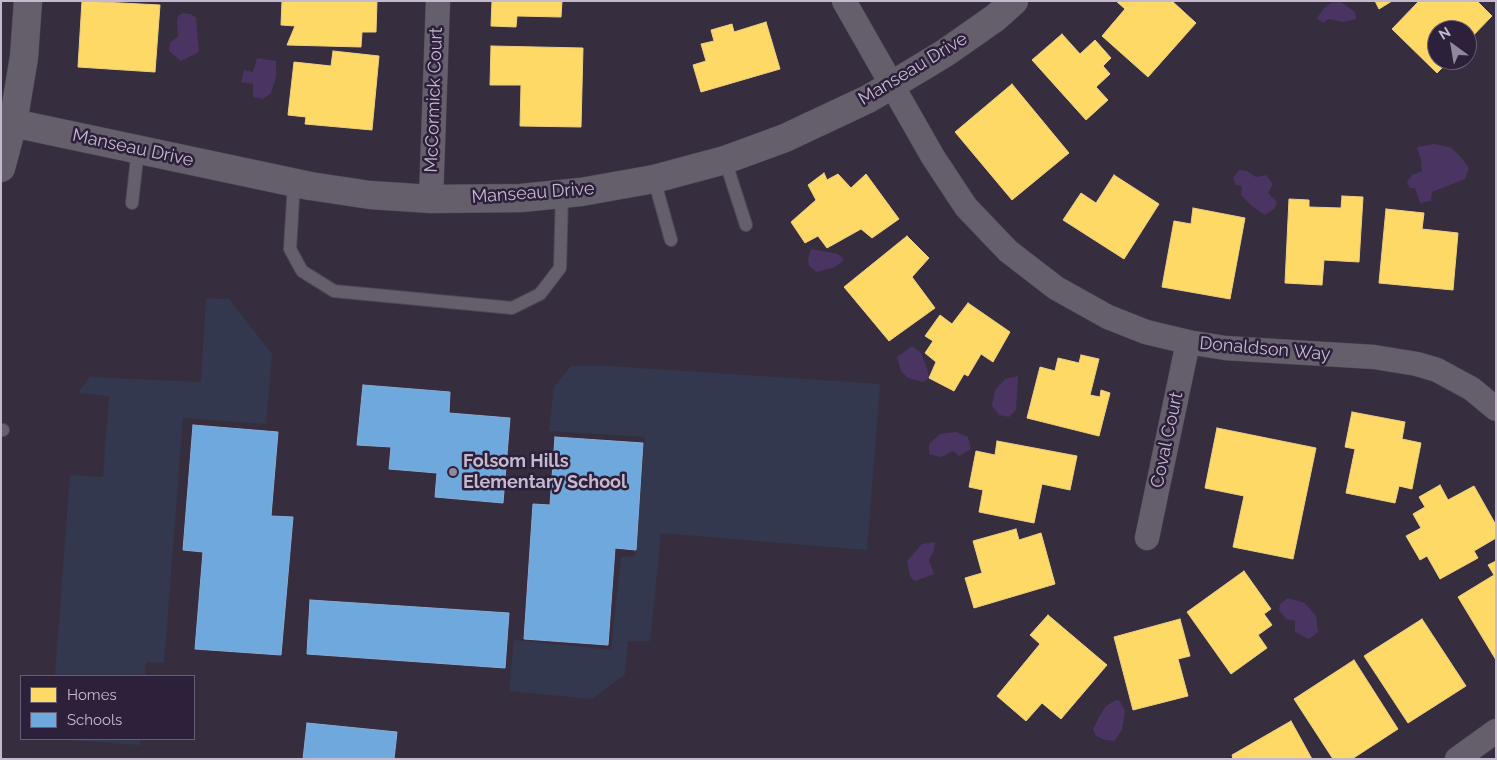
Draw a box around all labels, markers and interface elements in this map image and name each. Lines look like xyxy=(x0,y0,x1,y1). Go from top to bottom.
north arrow xyxy=(1427,20,1477,70)
text: N xyxy=(1436,24,1453,43)
street label: McCormick Court xyxy=(421,27,447,173)
street label: Manseau Drive xyxy=(855,28,971,110)
street label: Manseau Drive xyxy=(70,125,196,171)
street label: Manseau Drive xyxy=(471,178,595,208)
street label: Donaldson Way xyxy=(1198,333,1332,365)
street label: Coval Court xyxy=(1146,390,1188,490)
place label: Folsom Hills Elementary School xyxy=(463,451,627,494)
marker: Folsom Hills Elementary School xyxy=(447,466,459,478)
legend xyxy=(20,675,195,740)
text: Homes xyxy=(67,686,117,704)
text: Schools xyxy=(67,711,122,729)

